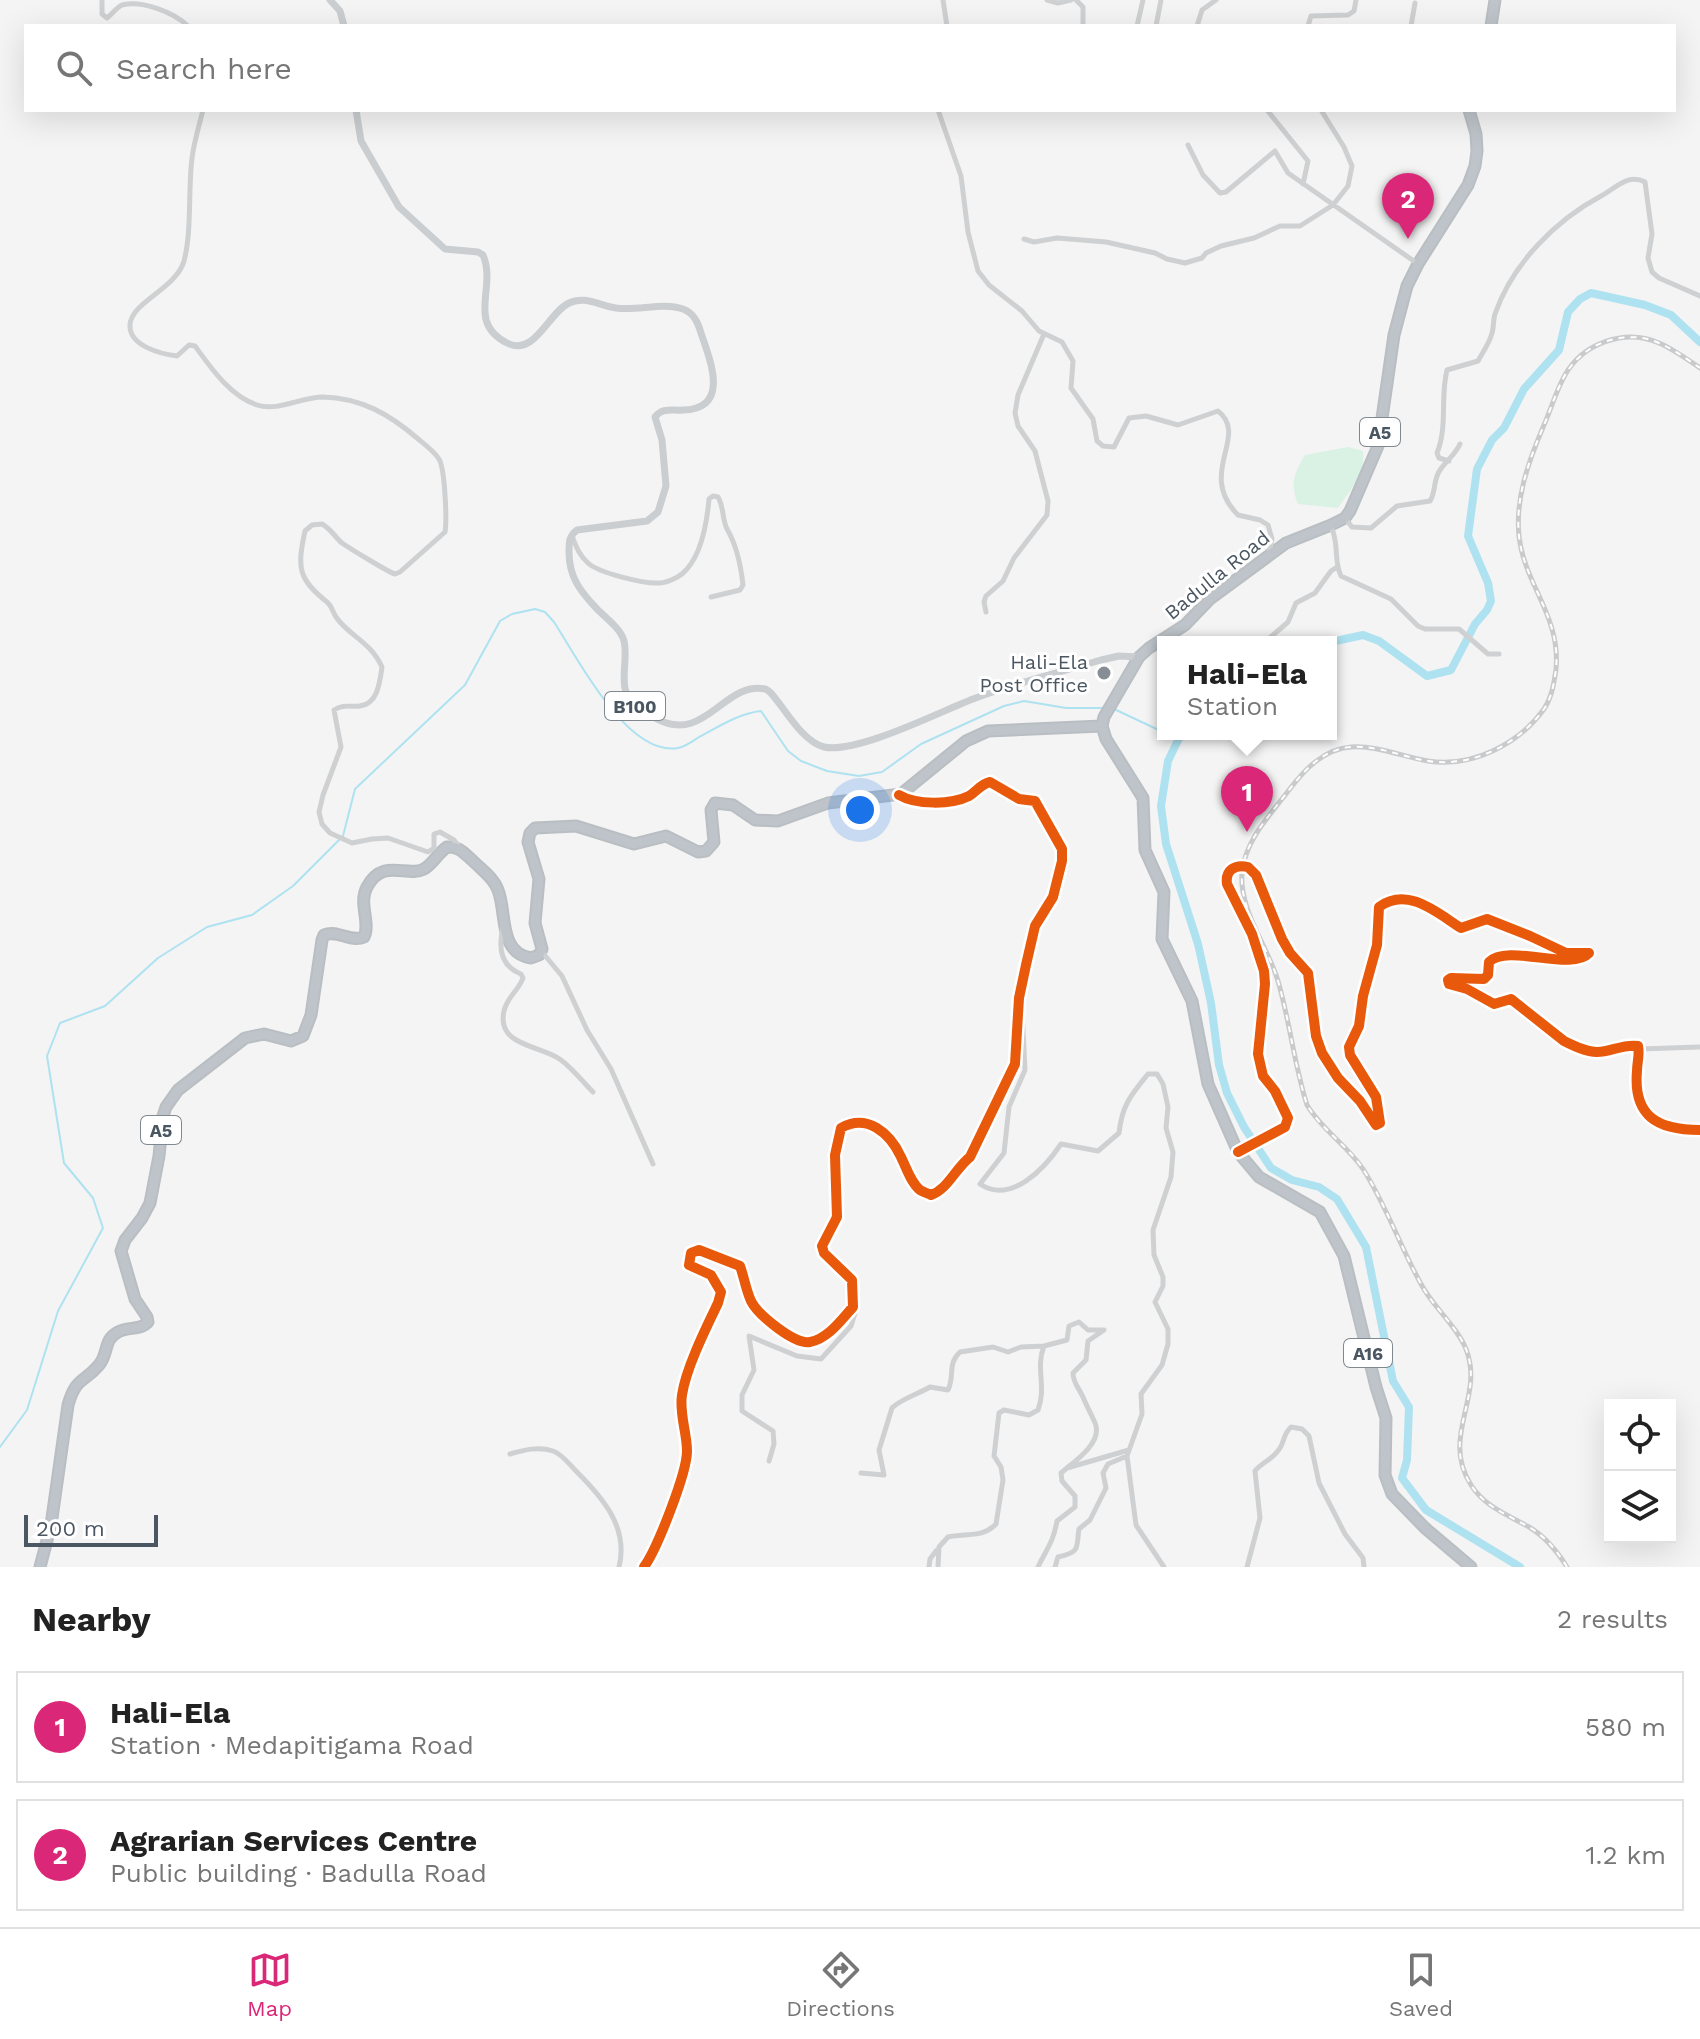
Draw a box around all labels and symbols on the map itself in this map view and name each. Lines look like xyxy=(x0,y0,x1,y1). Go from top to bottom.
pin: 2 xyxy=(1382,173,1434,239)
road number: A5 xyxy=(1360,418,1400,446)
street label: Badulla Road xyxy=(1160,525,1274,625)
place label: Hali-Ela Post Office xyxy=(980,650,1088,697)
marker: Hali-Ela Post Office xyxy=(1095,664,1113,682)
road number: B100 xyxy=(605,692,665,720)
pin: 1 xyxy=(1221,766,1273,832)
your location xyxy=(840,790,880,830)
road number: A5 xyxy=(141,1116,181,1144)
road number: A16 xyxy=(1344,1339,1392,1367)
scale bar xyxy=(24,1511,158,1547)

